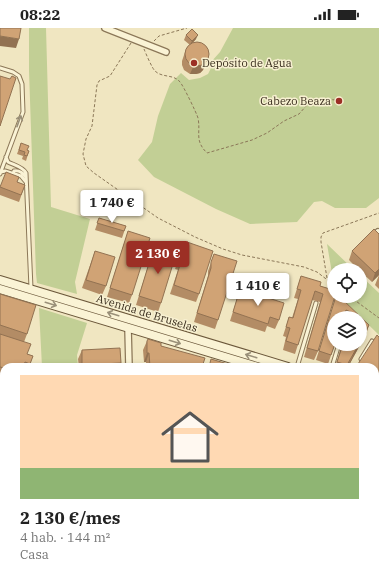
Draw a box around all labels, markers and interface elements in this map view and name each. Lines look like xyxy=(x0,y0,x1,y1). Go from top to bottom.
text: 08:22 xyxy=(20,5,61,24)
place label: Depósito de Agua xyxy=(202,56,292,70)
marker: Depósito de Agua xyxy=(189,58,199,68)
place label: Cabezo Beaza xyxy=(260,94,331,108)
marker: Cabezo Beaza xyxy=(334,96,344,106)
one-way arrow xyxy=(16,115,24,127)
pin: 1 740 € xyxy=(75,190,149,224)
text: 1 740 € xyxy=(89,194,135,211)
pin: 2 130 € xyxy=(121,241,195,275)
text: 2 130 € xyxy=(135,245,181,262)
map controls xyxy=(327,263,367,351)
button: locate xyxy=(327,263,367,303)
pin: 1 410 € xyxy=(221,273,295,307)
text: 1 410 € xyxy=(235,277,281,294)
street label: Avenida de Bruselas xyxy=(95,291,199,335)
one-way arrow xyxy=(44,301,57,308)
one-way arrow xyxy=(107,310,120,317)
button: layers xyxy=(327,311,367,351)
one-way arrow xyxy=(168,339,181,346)
one-way arrow xyxy=(244,352,257,359)
icon: home xyxy=(154,401,226,473)
text: 2 130 €/mes xyxy=(20,507,120,529)
text: 4 hab. · 144 m² xyxy=(20,529,110,546)
text: Casa xyxy=(20,546,49,563)

